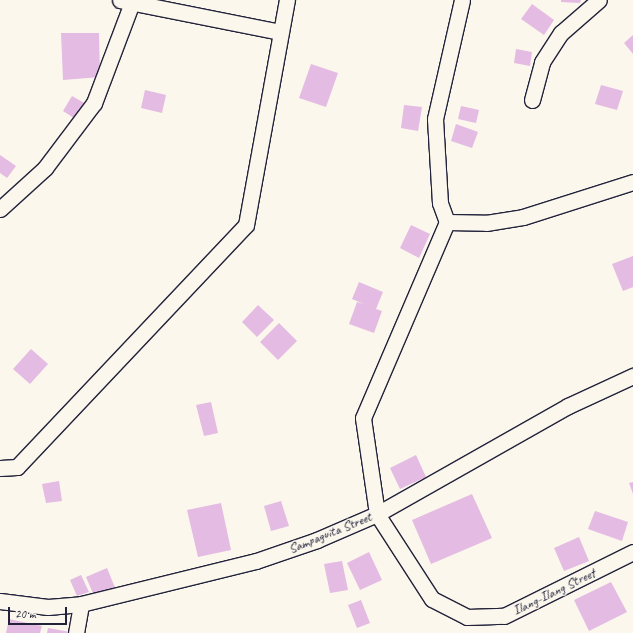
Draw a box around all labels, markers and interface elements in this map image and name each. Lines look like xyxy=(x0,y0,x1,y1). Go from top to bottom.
street label: Sampaguita Street xyxy=(286,509,374,557)
street label: Ilang-Ilang Street xyxy=(510,565,598,619)
scale bar xyxy=(10,599,69,625)
text: 20 m xyxy=(15,606,35,622)

